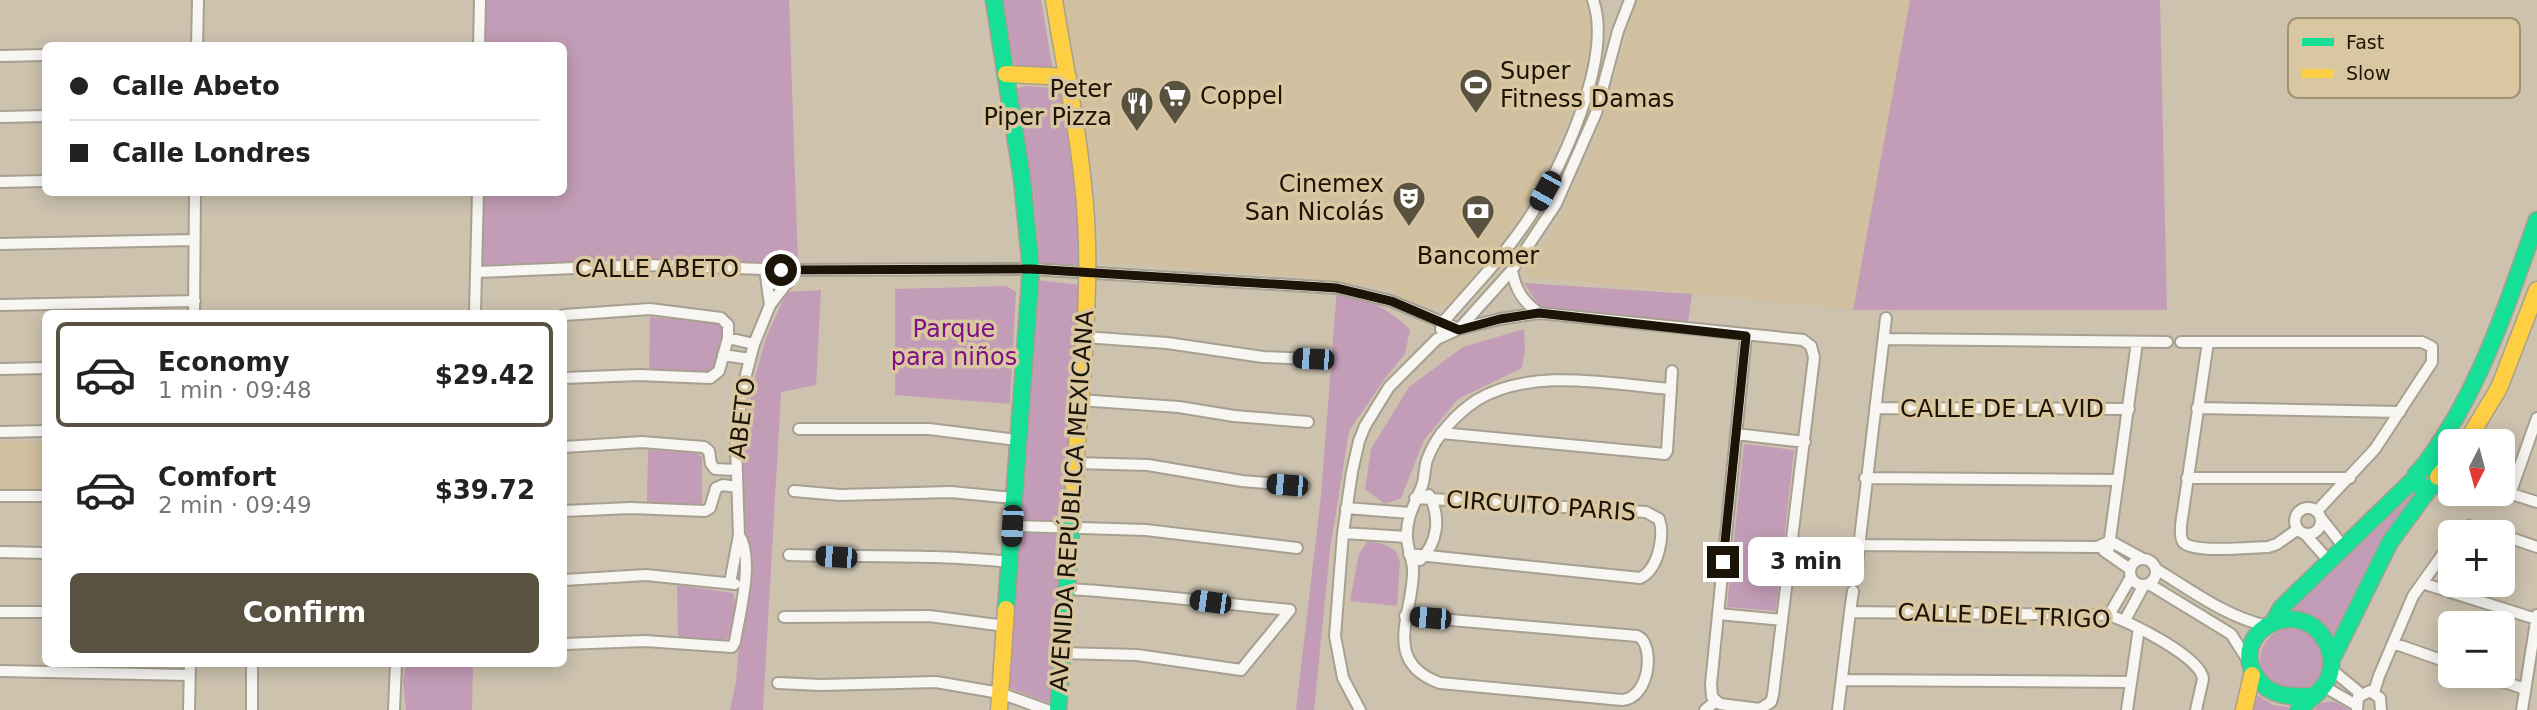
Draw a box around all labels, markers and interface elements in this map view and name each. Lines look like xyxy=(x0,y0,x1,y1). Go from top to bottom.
legend xyxy=(2288,18,2520,98)
text: Fast xyxy=(2346,31,2384,53)
place label: Super Fitness Damas xyxy=(1500,57,1675,113)
text: Slow xyxy=(2346,62,2391,84)
sports icon: Super Fitness Damas xyxy=(1457,66,1495,115)
text: Calle Abeto xyxy=(112,71,280,101)
place label: Peter Piper Pizza xyxy=(983,75,1112,131)
supermarket icon: Coppel xyxy=(1156,77,1194,126)
place label: Coppel xyxy=(1200,82,1283,110)
restaurant icon: Peter Piper Pizza xyxy=(1118,84,1156,133)
text: Calle Londres xyxy=(112,138,311,168)
car xyxy=(1526,168,1565,214)
place label: Cinemex San Nicolás xyxy=(1245,170,1384,226)
theatre icon: Cinemex San Nicolás xyxy=(1390,179,1428,228)
bank icon: Bancomer xyxy=(1459,192,1497,241)
place label: Bancomer xyxy=(1417,242,1539,270)
route start xyxy=(765,254,797,286)
street label: CALLE ABETO xyxy=(575,255,739,283)
street label: AVENIDA REPÚBLICA MEXICANA xyxy=(1043,309,1099,693)
park label: Parque para niños xyxy=(891,315,1017,371)
icon: car xyxy=(74,343,137,406)
text: Economy xyxy=(158,347,289,377)
car xyxy=(1292,347,1335,371)
text: $29.42 xyxy=(435,360,535,390)
street label: ABETO xyxy=(723,376,761,460)
text: 1 min · 09:48 xyxy=(158,377,312,403)
street label: CALLE DE LA VID xyxy=(1900,395,2104,423)
north arrow xyxy=(2438,429,2515,506)
map controls xyxy=(2438,429,2515,688)
icon: car xyxy=(74,458,137,521)
text: Comfort xyxy=(158,462,276,492)
car xyxy=(1266,473,1309,497)
text: $39.72 xyxy=(435,475,535,505)
street label: CIRCUITO PARIS xyxy=(1445,485,1637,527)
text: 2 min · 09:49 xyxy=(158,492,312,518)
car xyxy=(1001,504,1024,548)
button: + xyxy=(2438,520,2515,597)
callout: 3 min xyxy=(1748,538,1863,586)
car xyxy=(815,545,858,569)
route end xyxy=(1707,546,1739,578)
text: 3 min xyxy=(1770,548,1842,574)
button: Confirm xyxy=(70,573,539,653)
car xyxy=(1188,589,1233,615)
street label: CALLE DEL TRIGO xyxy=(1897,598,2111,634)
car xyxy=(1409,606,1452,630)
button: − xyxy=(2438,611,2515,688)

